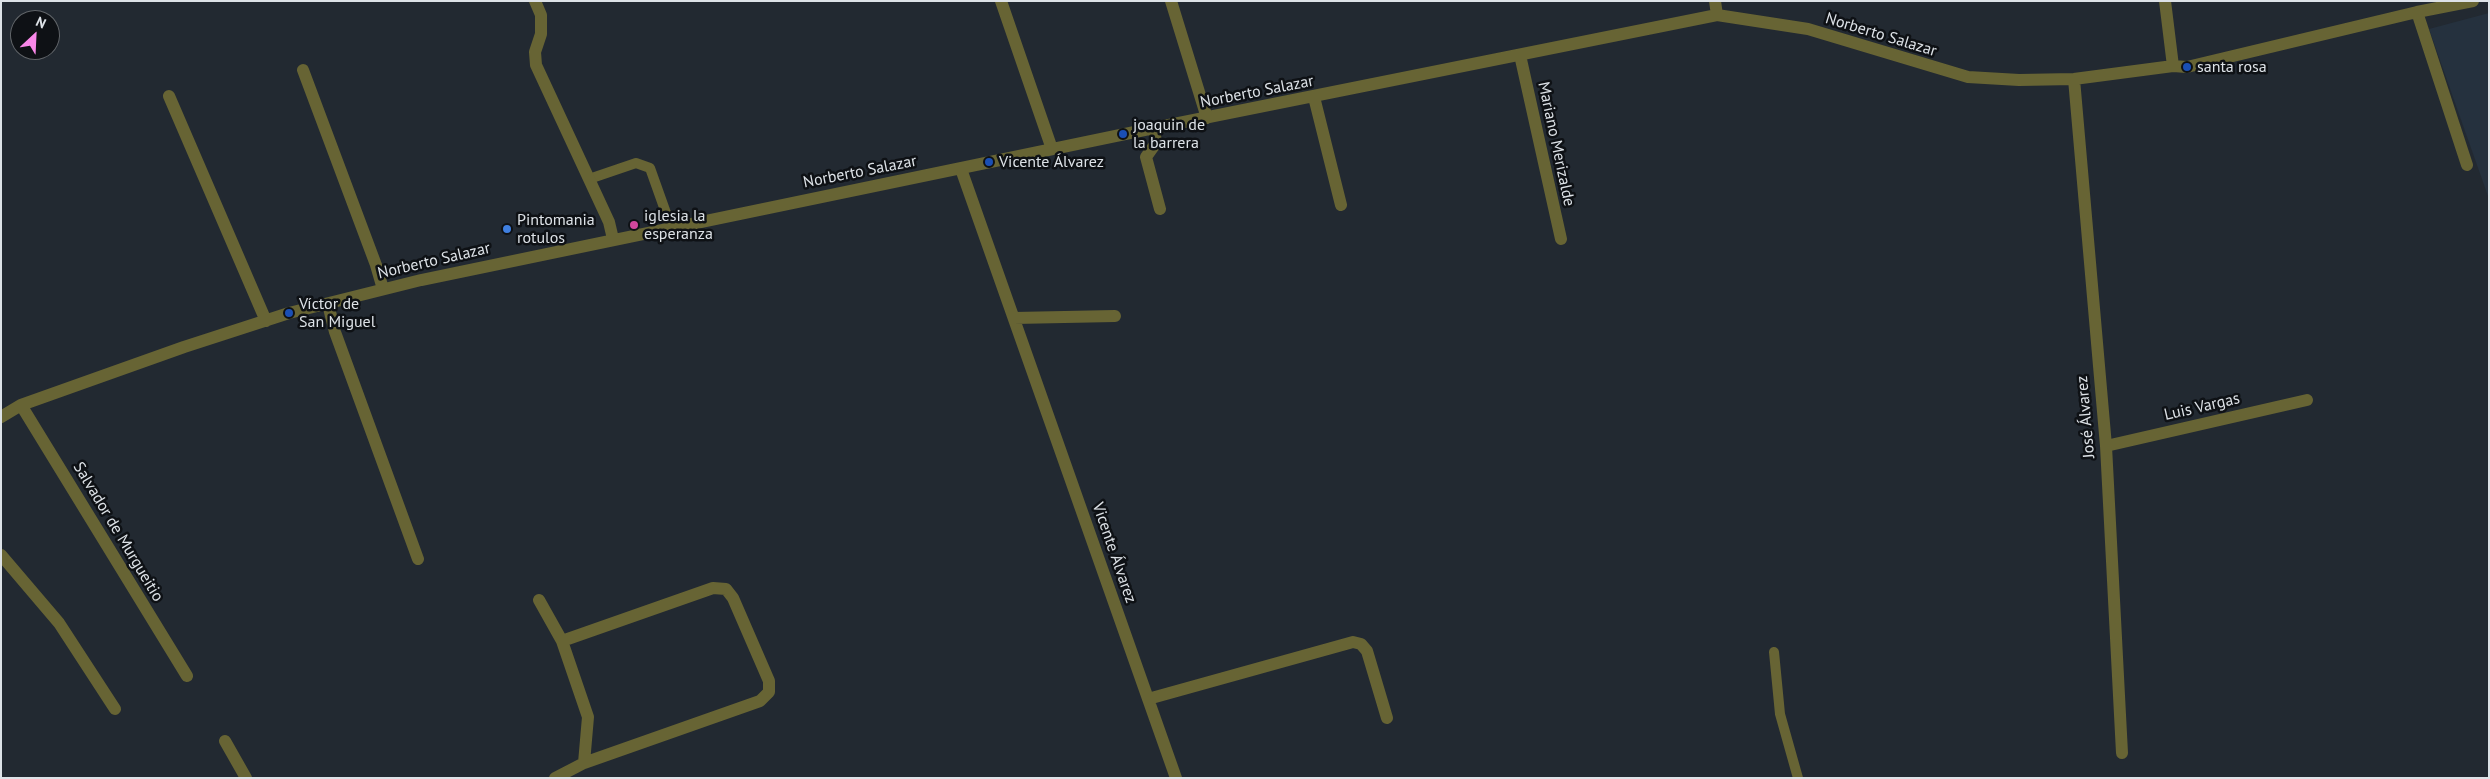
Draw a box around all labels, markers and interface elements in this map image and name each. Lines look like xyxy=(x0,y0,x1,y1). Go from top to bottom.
street label: Norberto Salazar xyxy=(1823,9,1939,61)
north arrow xyxy=(10,10,60,60)
text: N xyxy=(33,12,49,32)
place label: santa rosa xyxy=(2197,57,2267,77)
marker: santa rosa xyxy=(2181,61,2193,73)
street label: Norberto Salazar xyxy=(1199,72,1315,112)
street label: Mariano Merizalde xyxy=(1533,80,1579,208)
place label: joaquin de la barrera xyxy=(1133,115,1205,153)
marker: joaquin de la barrera xyxy=(1117,128,1129,140)
street label: Norberto Salazar xyxy=(802,152,918,192)
place label: Vicente Álvarez xyxy=(999,152,1104,172)
marker: Vicente Álvarez xyxy=(983,156,995,168)
place label: iglesia la esperanza xyxy=(644,206,713,244)
place label: Pintomania rotulos xyxy=(517,210,595,248)
marker: iglesia la esperanza xyxy=(628,219,640,231)
marker: Pintomania rotulos xyxy=(501,223,513,235)
street label: Norberto Salazar xyxy=(376,239,492,283)
place label: Víctor de San Miguel xyxy=(299,294,375,332)
marker: Víctor de San Miguel xyxy=(283,307,295,319)
street label: José Álvarez xyxy=(2073,375,2099,459)
street label: Luis Vargas xyxy=(2162,389,2242,425)
street label: Salvador de Murgueitio xyxy=(69,459,167,605)
street label: Vicente Álvarez xyxy=(1088,500,1140,606)

